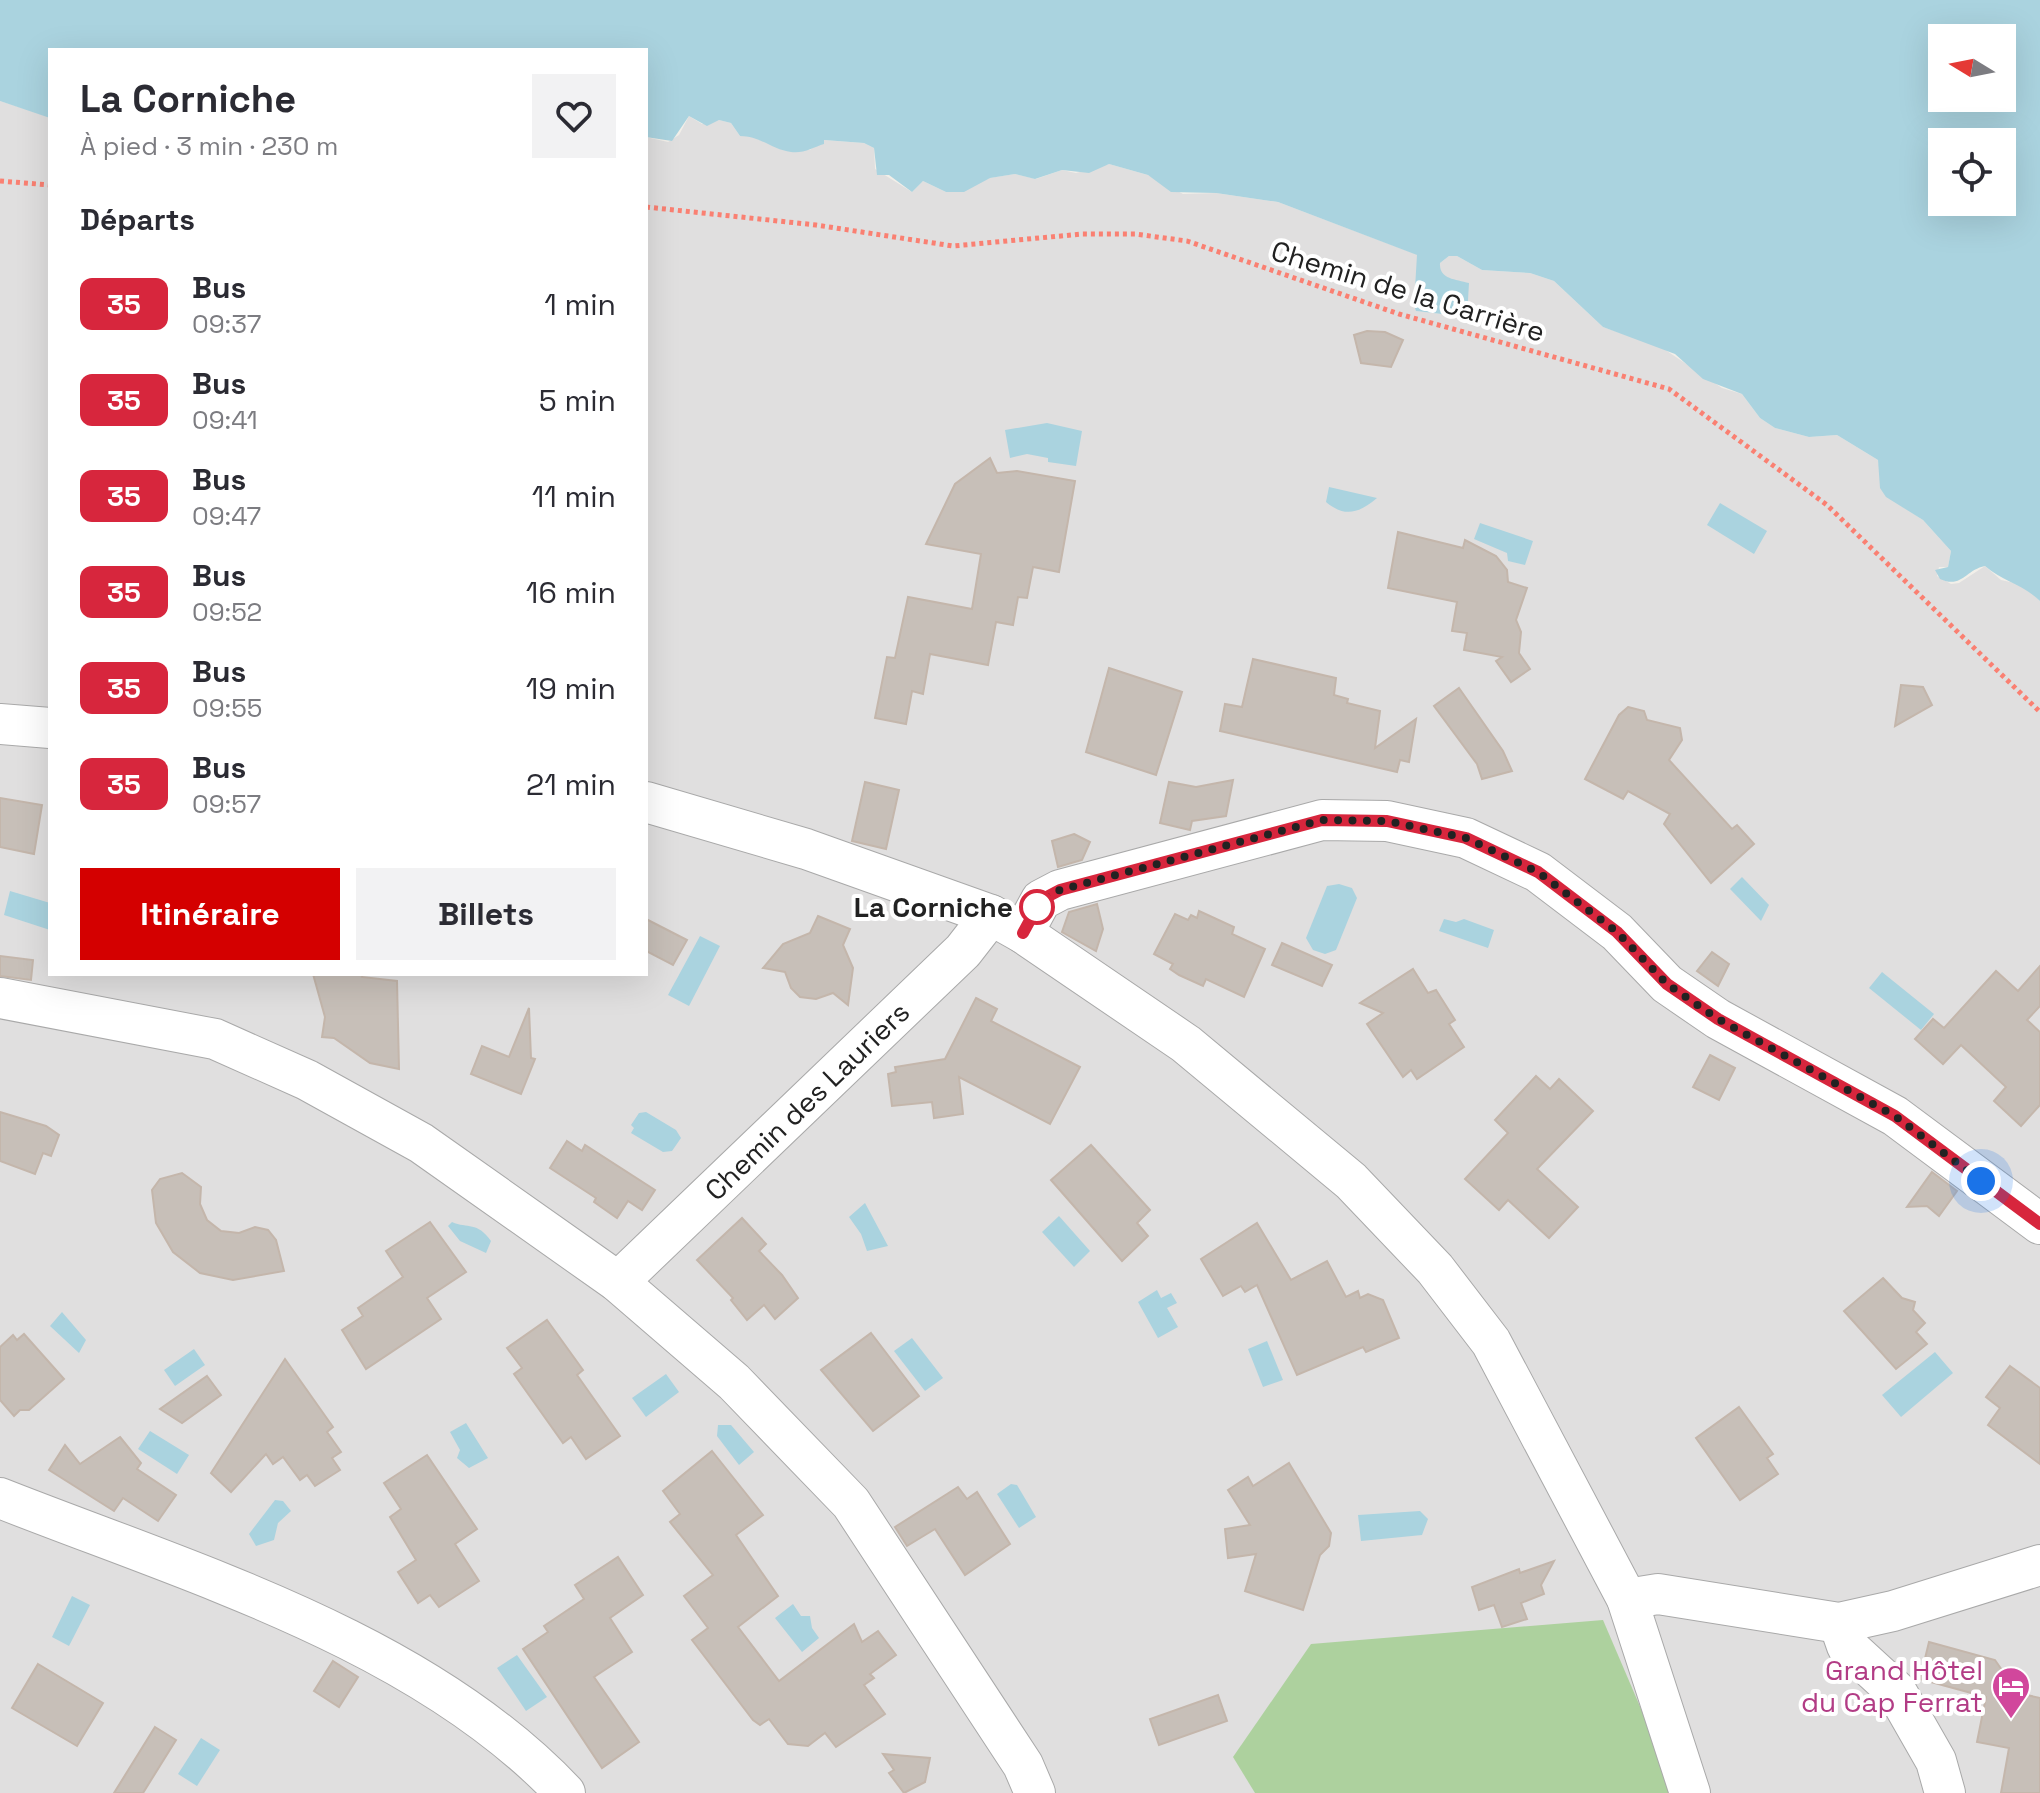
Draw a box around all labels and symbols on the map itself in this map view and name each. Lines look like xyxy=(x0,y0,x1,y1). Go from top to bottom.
north arrow xyxy=(1928,24,2016,112)
street label: Chemin de la Carrière xyxy=(1267,232,1549,350)
place label: La Corniche xyxy=(854,889,1013,925)
marker: La Corniche xyxy=(1020,890,1054,924)
street label: Chemin des Lauriers xyxy=(697,994,917,1208)
your location xyxy=(1961,1161,2001,1201)
place label: Grand Hôtel du Cap Ferrat xyxy=(1801,1652,1983,1720)
hotel icon: Grand Hôtel du Cap Ferrat xyxy=(1990,1665,2032,1720)

